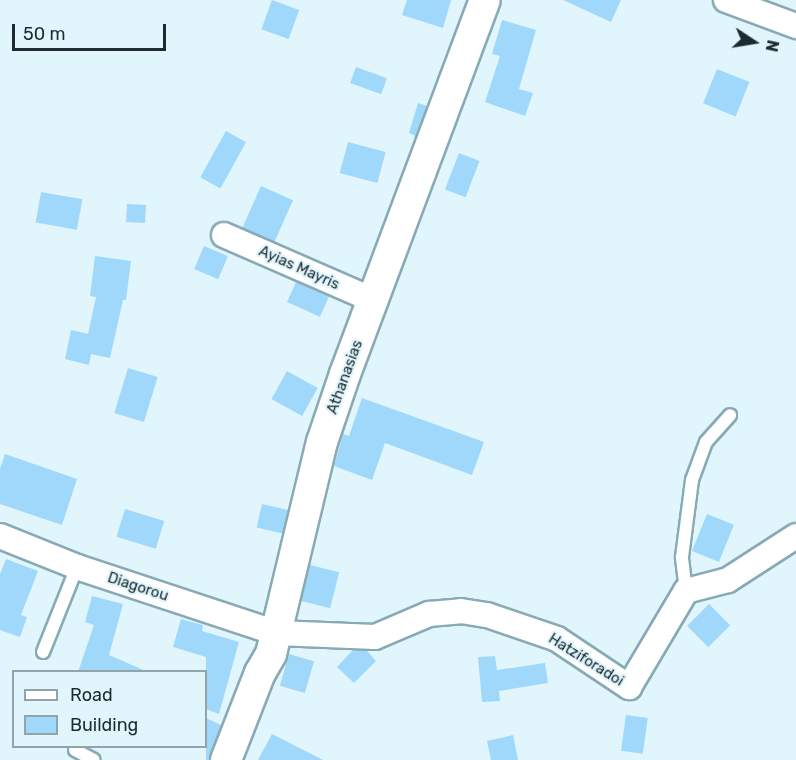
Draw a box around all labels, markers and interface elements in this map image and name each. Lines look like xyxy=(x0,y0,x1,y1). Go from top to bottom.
scale bar xyxy=(15,12,170,50)
north arrow xyxy=(724,12,784,72)
text: 50 m xyxy=(23,23,66,45)
text: N xyxy=(762,38,783,53)
street label: Ayias Mayris xyxy=(256,242,342,294)
street label: Athanasias xyxy=(323,338,367,416)
street label: Diagorou xyxy=(105,569,171,605)
street label: Hatziforadoi xyxy=(545,630,627,690)
legend xyxy=(12,670,207,748)
text: Road xyxy=(70,684,113,706)
text: Building xyxy=(70,714,138,736)

